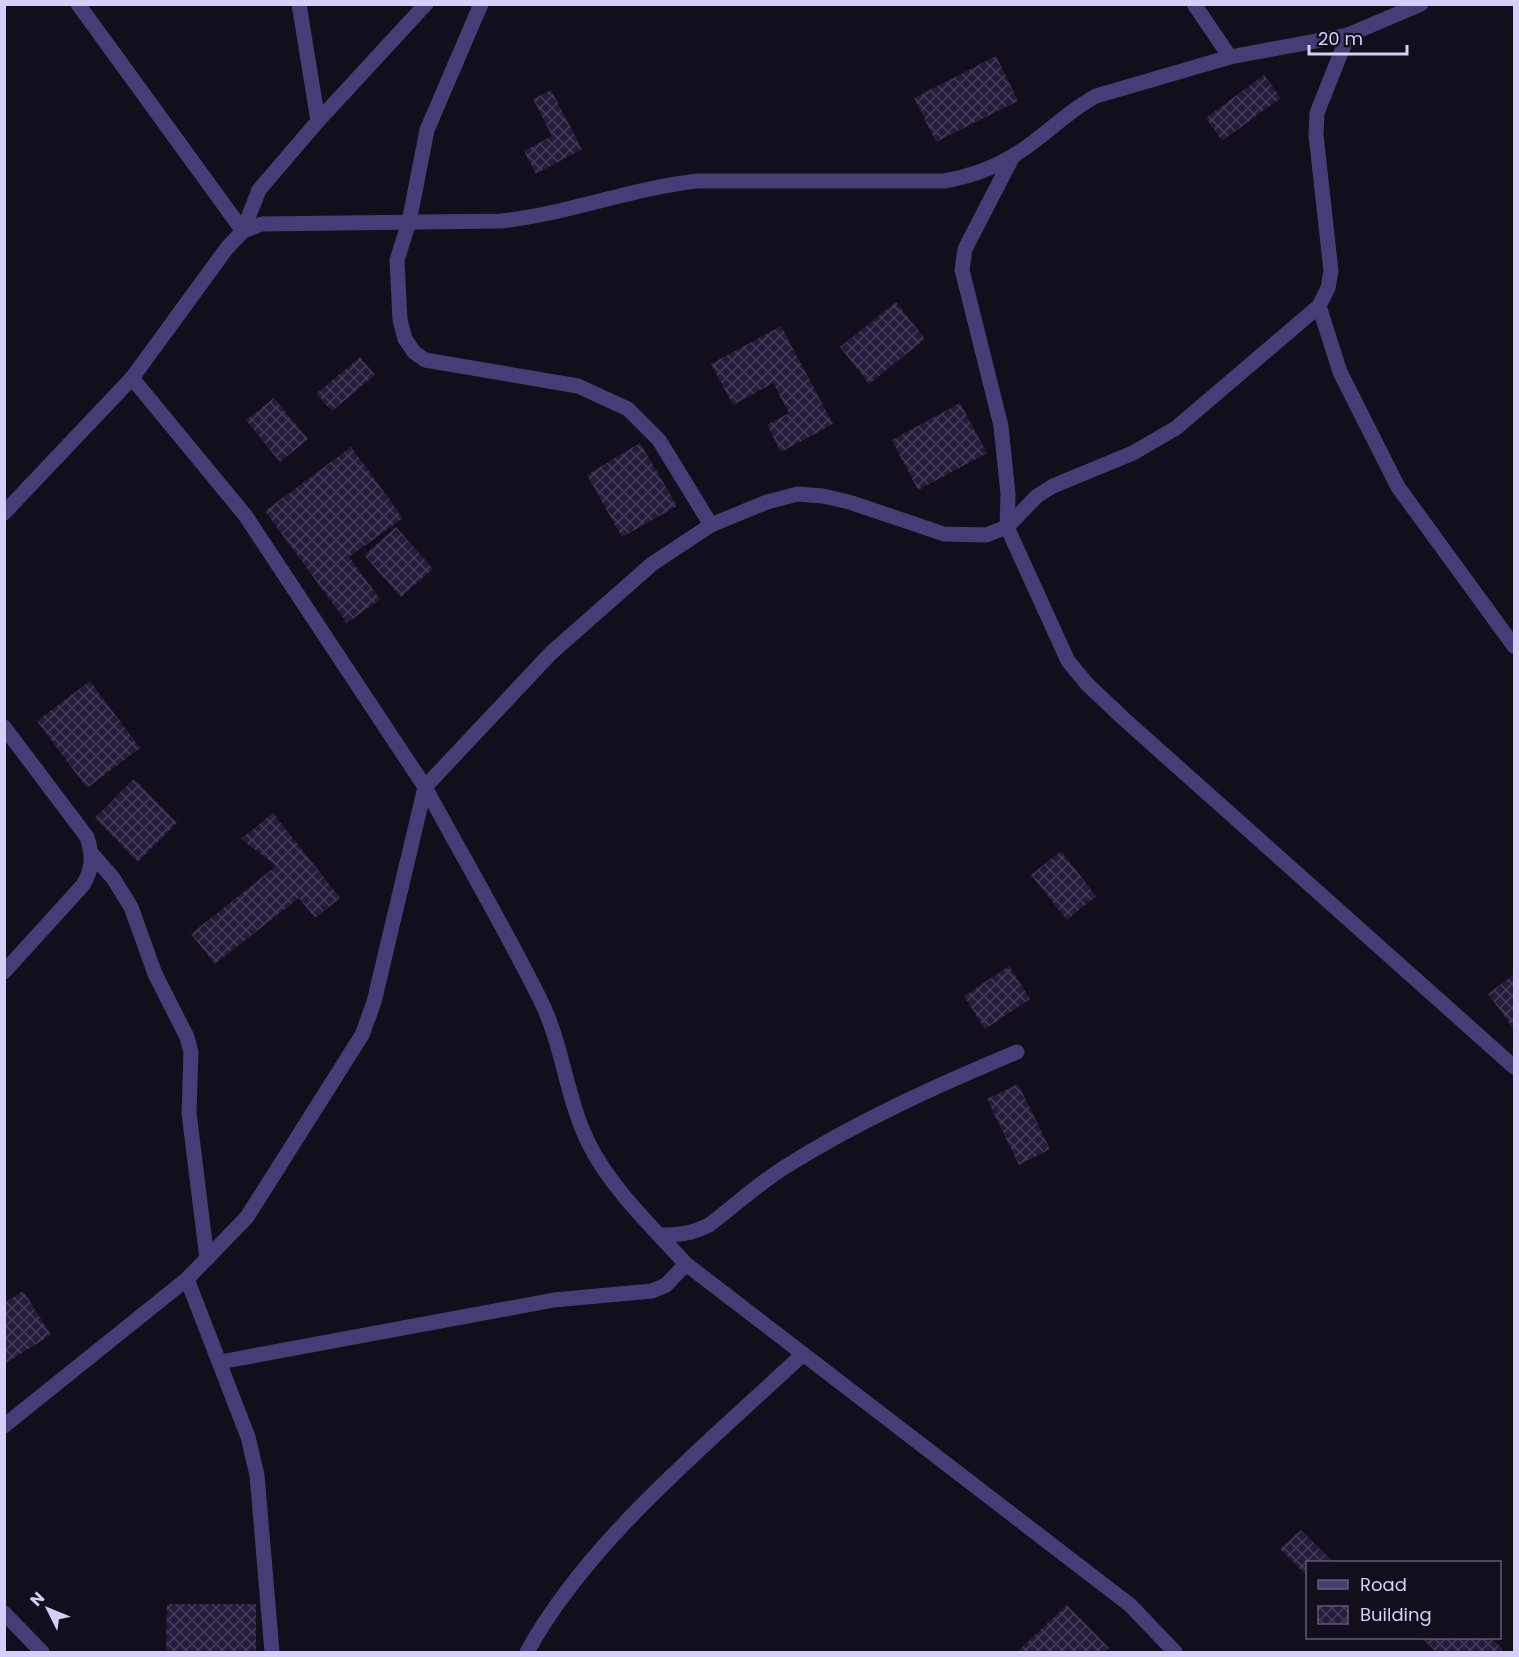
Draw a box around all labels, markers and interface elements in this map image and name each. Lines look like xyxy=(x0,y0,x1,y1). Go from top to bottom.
scale bar xyxy=(1309,18,1406,56)
text: 20 m xyxy=(1318,26,1363,51)
legend xyxy=(1306,1561,1501,1639)
text: Road xyxy=(1360,1572,1407,1597)
north arrow xyxy=(18,1579,78,1639)
text: N xyxy=(25,1587,50,1611)
text: Building xyxy=(1360,1602,1432,1627)

